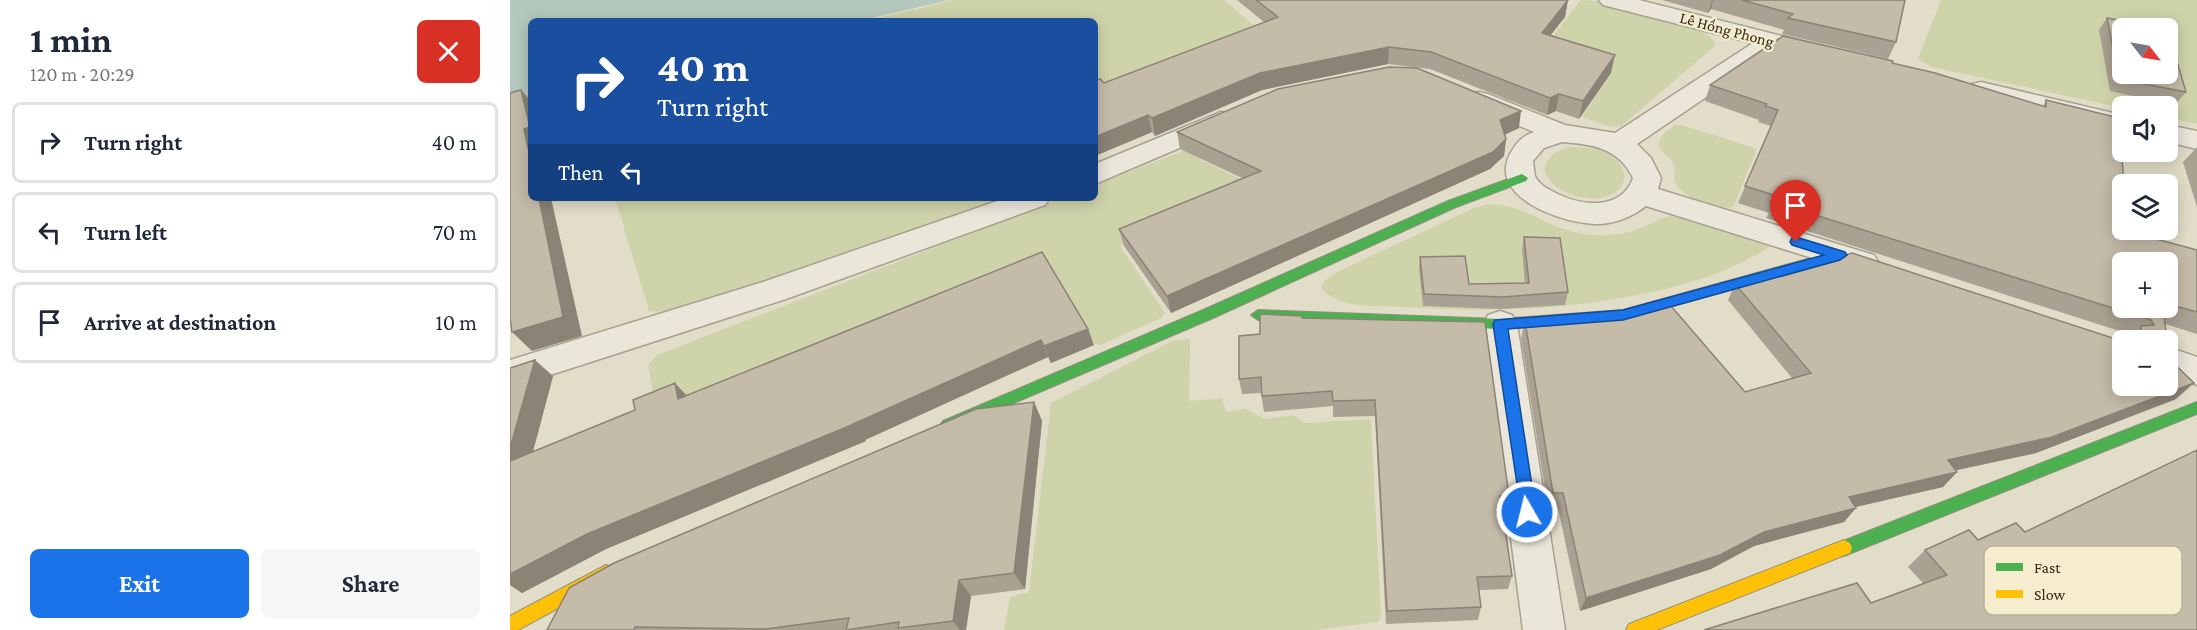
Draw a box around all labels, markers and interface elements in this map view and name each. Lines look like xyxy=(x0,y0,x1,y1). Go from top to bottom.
street label: Lê Hồng Phong xyxy=(1678,9,1776,51)
north arrow xyxy=(2112,18,2178,84)
map controls xyxy=(2112,18,2178,396)
text: 1 min xyxy=(30,20,112,60)
button: close xyxy=(417,20,480,83)
icon: right xyxy=(558,42,636,120)
text: 40 m xyxy=(657,43,749,90)
text: 120 m · 20:29 xyxy=(30,63,135,85)
text: Turn right xyxy=(657,92,768,122)
button: sound xyxy=(2112,96,2178,162)
icon: right xyxy=(33,126,66,159)
text: Turn right xyxy=(84,130,182,155)
text: 40 m xyxy=(432,130,477,155)
icon: left xyxy=(615,156,648,189)
text: Then xyxy=(558,160,603,185)
button: layers xyxy=(2112,174,2178,240)
pin xyxy=(1770,180,1821,242)
icon: arrive xyxy=(1779,189,1812,222)
icon: left xyxy=(33,216,66,249)
text: Turn left xyxy=(84,220,167,245)
text: 70 m xyxy=(433,220,477,245)
button: + xyxy=(2112,252,2178,318)
icon: arrive xyxy=(33,306,66,339)
text: Arrive at destination xyxy=(84,310,276,335)
text: 10 m xyxy=(435,310,477,335)
button: − xyxy=(2112,330,2178,396)
position arrow xyxy=(1495,480,1559,544)
legend xyxy=(1984,546,2182,615)
button: Exit xyxy=(30,549,249,618)
button: Share xyxy=(261,549,480,618)
text: Fast xyxy=(2034,559,2061,576)
text: Slow xyxy=(2034,586,2066,603)

